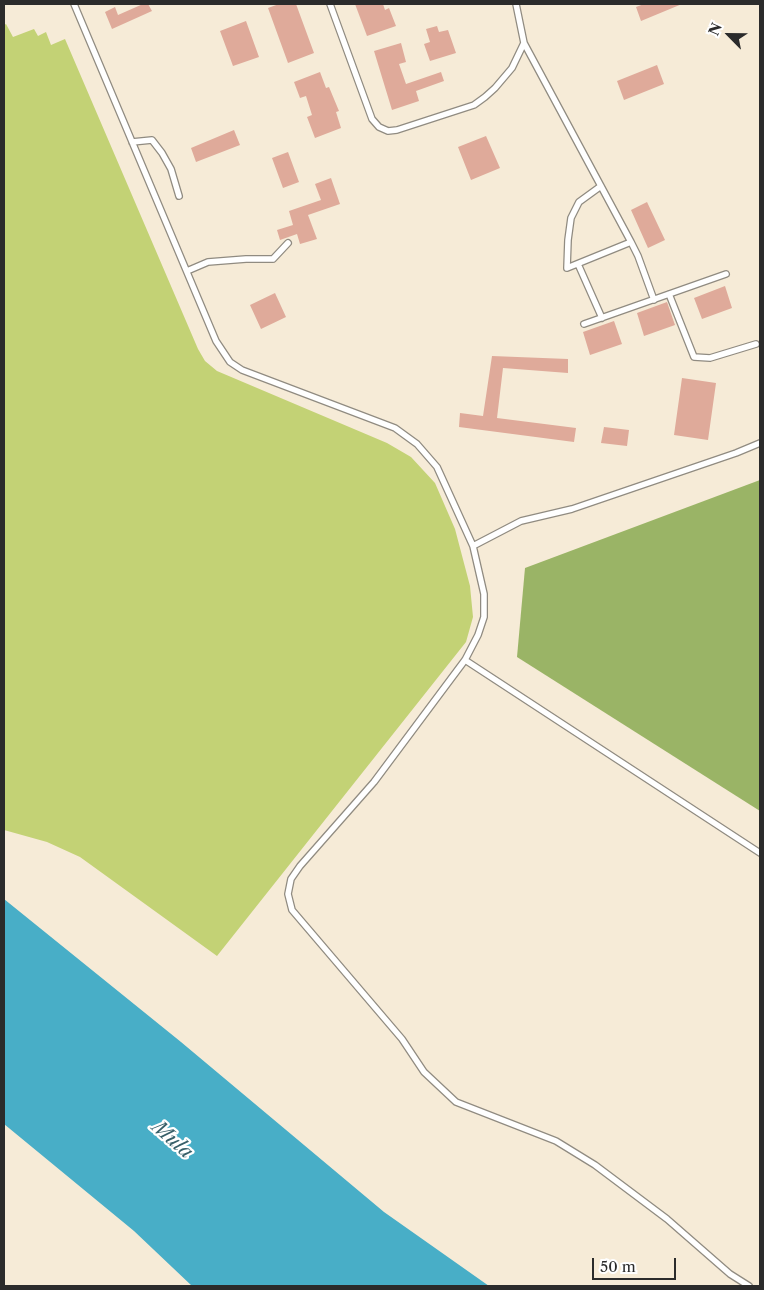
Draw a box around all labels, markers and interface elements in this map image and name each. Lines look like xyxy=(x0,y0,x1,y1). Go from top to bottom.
north arrow xyxy=(704,10,754,60)
text: N xyxy=(705,20,726,38)
water label: Mula xyxy=(147,1116,197,1164)
scale bar xyxy=(594,1248,678,1280)
text: 50 m xyxy=(600,1257,636,1276)

